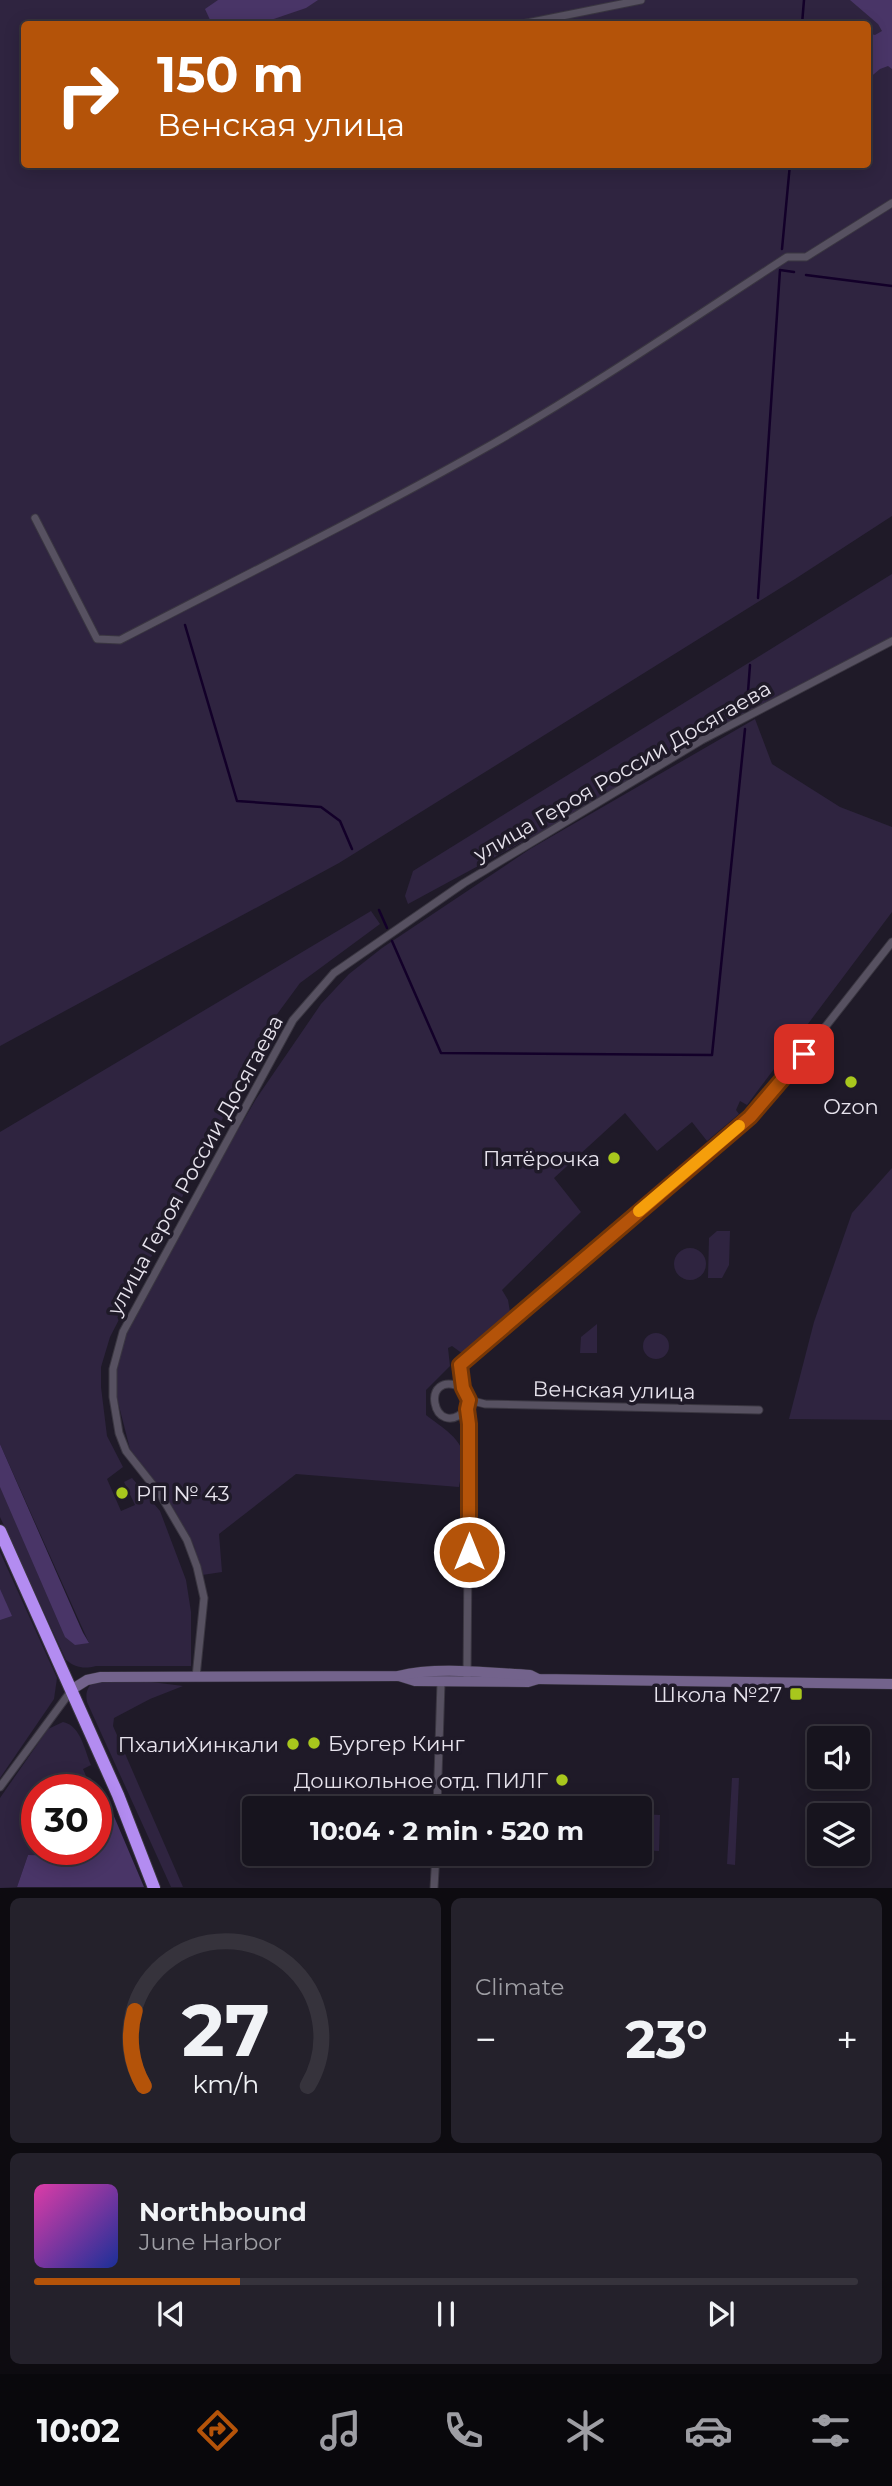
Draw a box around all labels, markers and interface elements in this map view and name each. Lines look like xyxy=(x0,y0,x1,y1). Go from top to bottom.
text: 150 m xyxy=(157,45,304,104)
icon: right xyxy=(42,49,133,140)
text: Венская улица xyxy=(157,105,405,144)
street label: улица Героя России Досягаева xyxy=(468,675,775,867)
street label: улица Героя России Досягаева xyxy=(101,1011,288,1320)
pin xyxy=(774,1024,834,1084)
icon: arrive xyxy=(785,1035,823,1073)
marker: Ozon xyxy=(843,1074,859,1090)
place label: Ozon xyxy=(823,1094,879,1119)
place label: Пятёрочка xyxy=(483,1146,600,1171)
marker: Пятёрочка xyxy=(606,1150,622,1166)
street label: Венская улица xyxy=(532,1376,696,1404)
place label: РП № 43 xyxy=(136,1481,230,1506)
marker: РП № 43 xyxy=(114,1485,130,1501)
position arrow xyxy=(432,1515,506,1589)
place label: Школа №27 xyxy=(653,1682,782,1707)
marker: Школа №27 xyxy=(788,1686,804,1702)
map controls xyxy=(807,1726,870,1866)
button: sound xyxy=(807,1726,870,1789)
place label: Бургер Кинг xyxy=(328,1731,465,1756)
place label: ПхалиХинкали xyxy=(118,1732,279,1757)
marker: Бургер Кинг xyxy=(306,1735,322,1751)
marker: ПхалиХинкали xyxy=(285,1736,301,1752)
place label: Дошкольное отд. ПИЛГ xyxy=(294,1768,548,1793)
marker: Дошкольное отд. ПИЛГ xyxy=(554,1772,570,1788)
speed limit sign: 30 xyxy=(21,1774,112,1865)
button: layers xyxy=(807,1803,870,1866)
text: 10:04 · 2 min · 520 m xyxy=(310,1815,584,1847)
text: Climate xyxy=(475,1973,564,2001)
text: 27 xyxy=(181,1987,270,2075)
text: 23° xyxy=(625,2008,708,2071)
text: − xyxy=(475,2016,497,2063)
text: + xyxy=(836,2016,858,2063)
text: km/h xyxy=(192,2069,259,2099)
text: Northbound xyxy=(139,2196,307,2228)
text: June Harbor xyxy=(139,2228,282,2256)
icon: previous xyxy=(152,2295,190,2333)
icon: pause xyxy=(427,2295,465,2333)
icon: next xyxy=(702,2295,740,2333)
icon: directions xyxy=(193,2406,242,2455)
icon: music xyxy=(316,2406,365,2455)
icon: phone xyxy=(439,2406,488,2455)
icon: climate xyxy=(561,2406,610,2455)
icon: car xyxy=(684,2406,733,2455)
icon: filters xyxy=(806,2406,855,2455)
text: 10:02 xyxy=(37,2411,120,2450)

